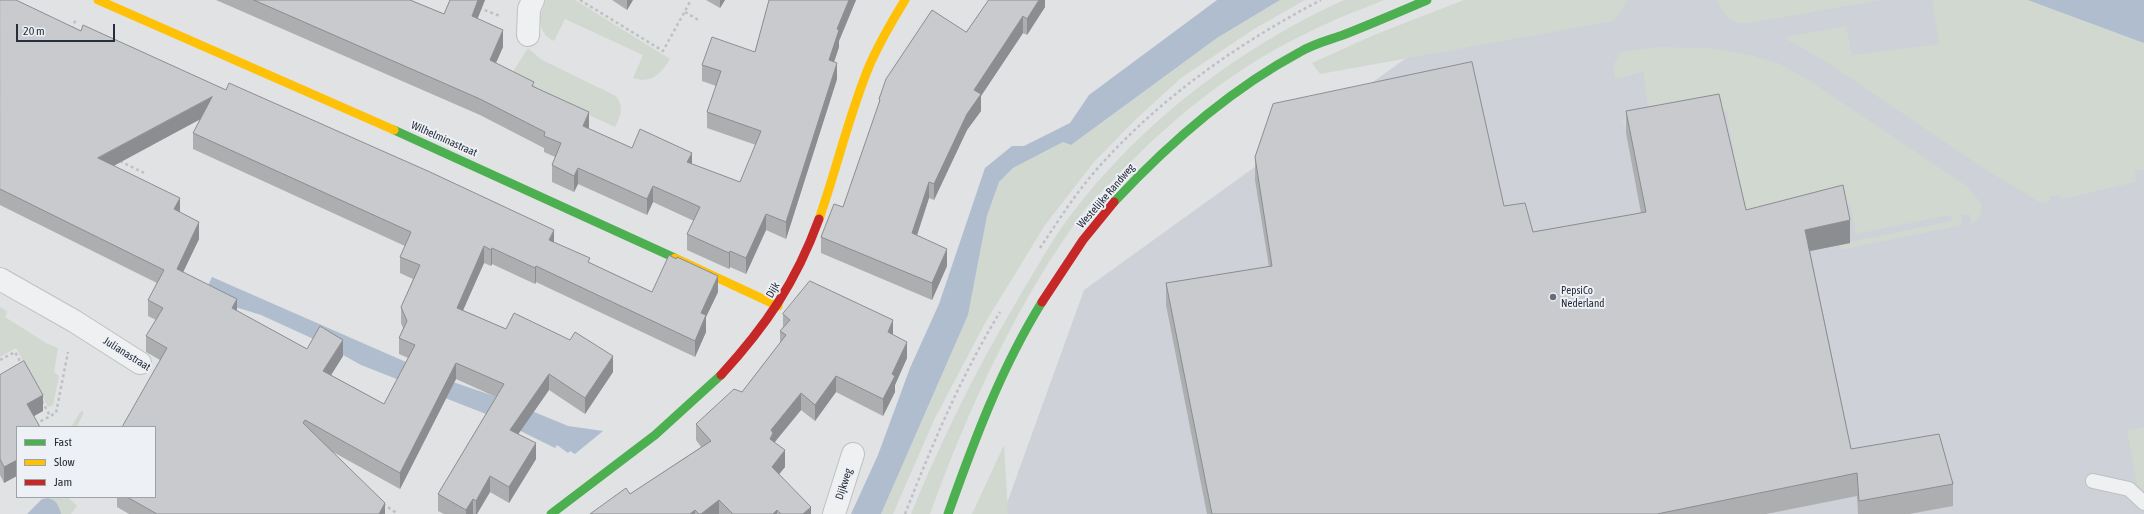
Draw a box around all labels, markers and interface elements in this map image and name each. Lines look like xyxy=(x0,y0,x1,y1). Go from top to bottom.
scale bar xyxy=(18,16,117,42)
text: 20 m xyxy=(23,24,45,38)
street label: Wilhelminastraat xyxy=(409,119,479,159)
street label: Westelijke Randweg xyxy=(1074,161,1138,231)
street label: Dijk xyxy=(763,280,783,300)
place label: PepsiCo Nederland xyxy=(1561,284,1604,310)
marker: PepsiCo Nederland xyxy=(1548,292,1558,302)
street label: Julianastraat xyxy=(101,334,153,374)
legend xyxy=(16,426,156,498)
text: Fast xyxy=(54,435,72,449)
text: Slow xyxy=(54,455,75,469)
street label: Dijkweg xyxy=(833,467,855,501)
text: Jam xyxy=(54,475,72,489)

